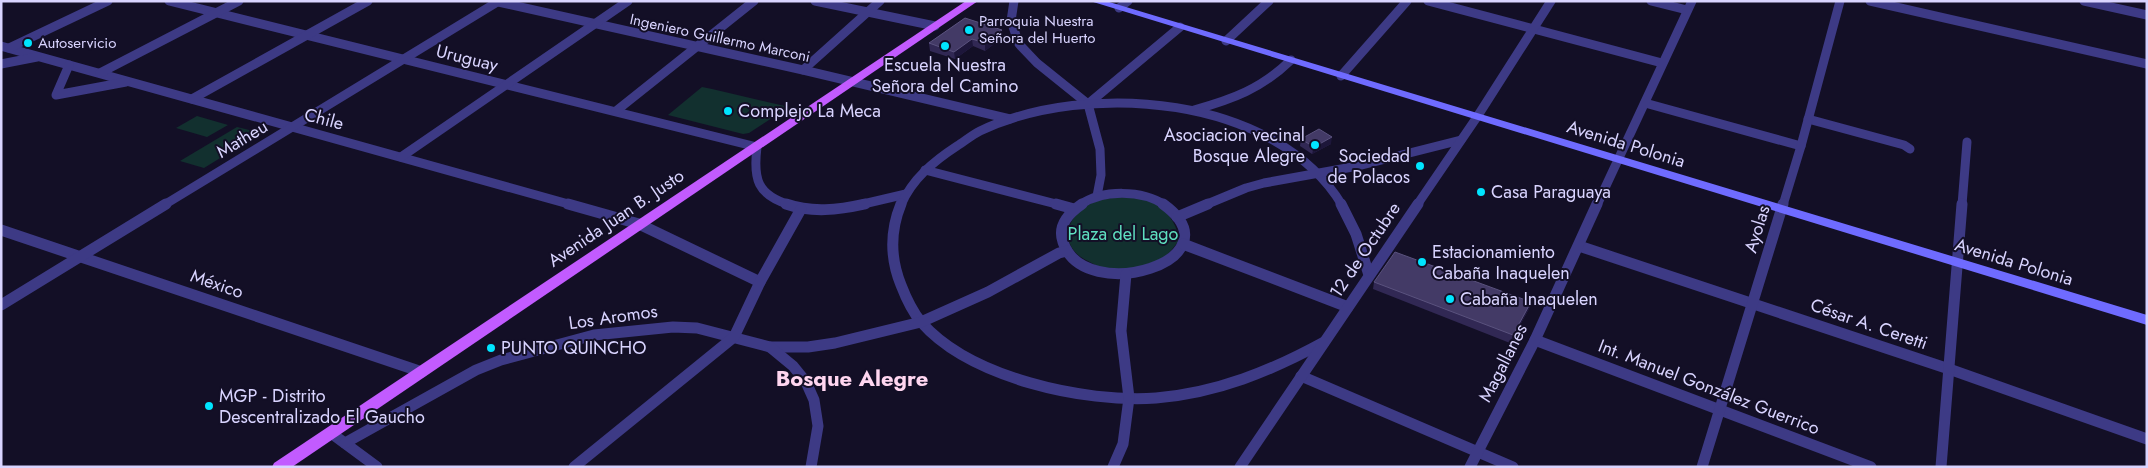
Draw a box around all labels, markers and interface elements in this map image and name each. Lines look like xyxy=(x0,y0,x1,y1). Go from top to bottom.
street label: Ingeniero Guillermo Marconi xyxy=(628,8,812,68)
place label: Parroquia Nuestra Señora del Huerto xyxy=(979,10,1095,49)
marker: Parroquia Nuestra Señora del Huerto xyxy=(963,24,975,36)
place label: Autoservicio xyxy=(38,32,116,54)
marker: Autoservicio xyxy=(22,37,34,49)
street label: Uruguay xyxy=(433,38,501,78)
marker: Escuela Nuestra Señora del Camino xyxy=(939,40,951,52)
place label: Escuela Nuestra Señora del Camino xyxy=(872,52,1019,99)
place label: Complejo La Meca xyxy=(738,98,881,124)
street label: Chile xyxy=(301,101,347,137)
marker: Complejo La Meca xyxy=(722,105,734,117)
street label: Matheu xyxy=(211,114,273,164)
street label: Avenida Polonia xyxy=(1564,114,1688,174)
place label: Asociacion vecinal Bosque Alegre xyxy=(1164,122,1305,169)
marker: Asociacion vecinal Bosque Alegre xyxy=(1309,139,1321,151)
place label: Sociedad de Polacos xyxy=(1327,143,1410,190)
marker: Sociedad de Polacos xyxy=(1414,160,1426,172)
street label: Avenida Juan B. Justo xyxy=(543,163,689,273)
place label: Casa Paraguaya xyxy=(1491,179,1611,205)
marker: Casa Paraguaya xyxy=(1475,186,1487,198)
street label: 12 de Octubre xyxy=(1323,197,1407,303)
street label: Ayolas xyxy=(1737,202,1777,256)
park label: Plaza del Lago xyxy=(1068,221,1179,247)
street label: Avenida Polonia xyxy=(1952,232,2076,292)
place label: Estacionamiento Cabaña Inaquelen xyxy=(1432,239,1570,286)
marker: Estacionamiento Cabaña Inaquelen xyxy=(1416,256,1428,268)
street label: México xyxy=(187,263,247,305)
place label: Cabaña Inaquelen xyxy=(1460,286,1598,312)
street label: César A. Ceretti xyxy=(1807,292,1931,356)
marker: Cabaña Inaquelen xyxy=(1444,293,1456,305)
street label: Los Aromos xyxy=(567,298,659,336)
street label: Magallanes xyxy=(1472,319,1534,407)
street label: Int. Manuel González Guerrico xyxy=(1595,333,1824,441)
place label: PUNTO QUINCHO xyxy=(501,335,646,361)
marker: PUNTO QUINCHO xyxy=(485,342,497,354)
district label: Bosque Alegre xyxy=(776,362,928,394)
place label: MGP - Distrito Descentralizado El Gaucho xyxy=(219,383,425,430)
marker: MGP - Distrito Descentralizado El Gaucho xyxy=(203,400,215,412)

